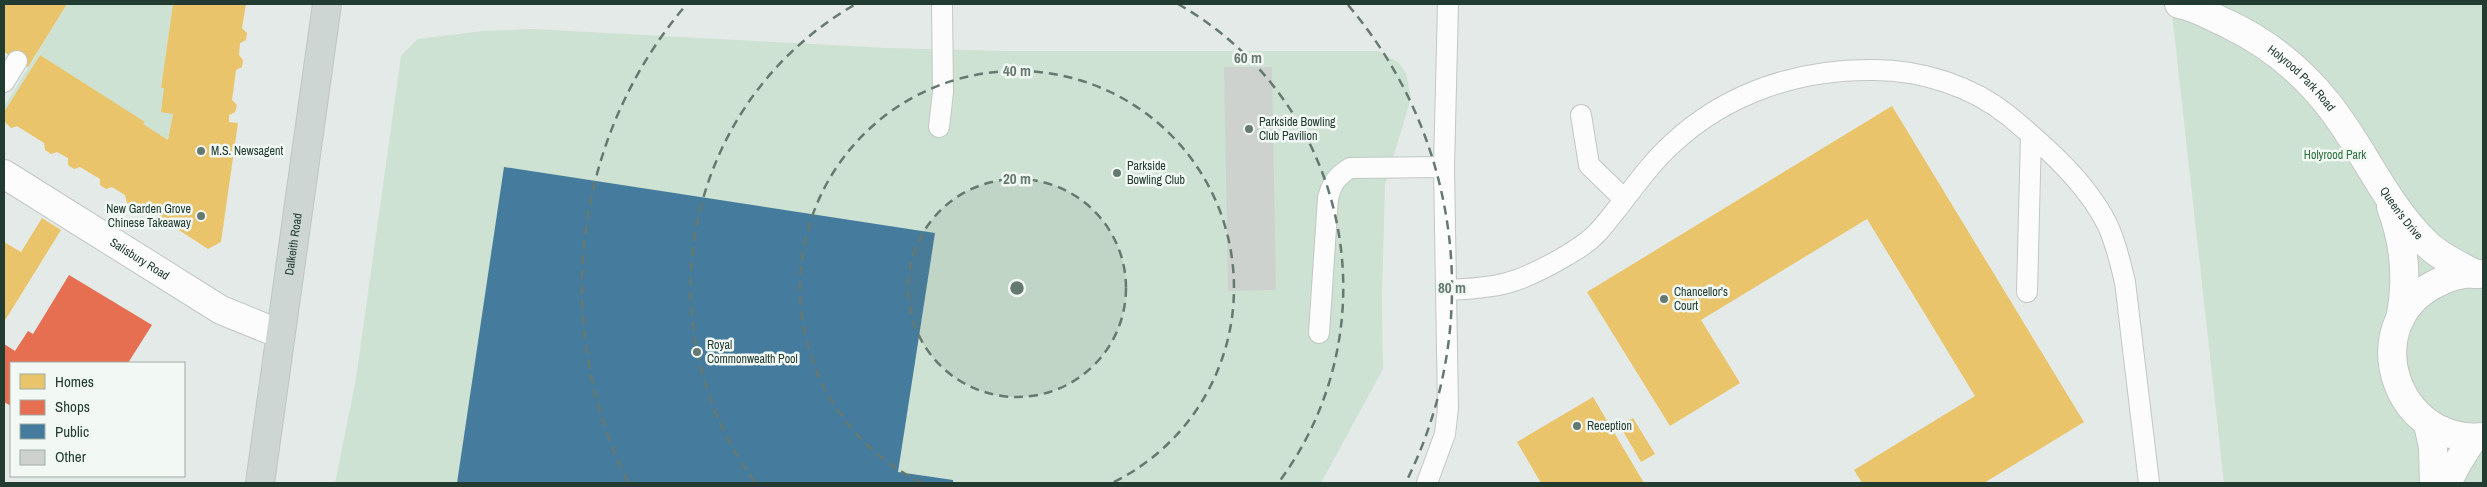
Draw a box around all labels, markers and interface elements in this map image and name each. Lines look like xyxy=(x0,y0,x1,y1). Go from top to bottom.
street label: Holyrood Park Road xyxy=(2264,41,2339,115)
text: 60 m xyxy=(1234,47,1262,68)
text: 40 m xyxy=(1003,60,1031,81)
place label: Parkside Bowling Club Pavilion xyxy=(1259,114,1336,144)
marker: Parkside Bowling Club Pavilion xyxy=(1243,123,1255,135)
place label: M.S. Newsagent xyxy=(211,143,283,159)
marker: M.S. Newsagent xyxy=(195,145,207,157)
park label: Holyrood Park xyxy=(2304,147,2366,163)
place label: Parkside Bowling Club xyxy=(1127,158,1185,188)
marker: Parkside Bowling Club xyxy=(1111,167,1123,179)
text: 20 m xyxy=(1003,168,1031,189)
street label: Queen's Drive xyxy=(2376,184,2427,243)
place label: New Garden Grove Chinese Takeaway xyxy=(106,201,191,231)
marker: New Garden Grove Chinese Takeaway xyxy=(195,210,207,222)
street label: Dalkeith Road xyxy=(281,212,306,276)
street label: Salisbury Road xyxy=(107,234,172,284)
text: 80 m xyxy=(1438,277,1466,298)
centre of rings xyxy=(1008,279,1026,297)
place label: Chancellor's Court xyxy=(1674,284,1728,314)
marker: Chancellor's Court xyxy=(1658,293,1670,305)
place label: Royal Commonwealth Pool xyxy=(707,337,798,367)
marker: Royal Commonwealth Pool xyxy=(691,346,703,358)
legend xyxy=(10,362,185,477)
text: Homes xyxy=(55,371,94,392)
text: Shops xyxy=(55,396,90,417)
place label: Reception xyxy=(1587,418,1632,434)
marker: Reception xyxy=(1571,420,1583,432)
text: Public xyxy=(55,421,89,442)
text: Other xyxy=(55,446,86,467)

